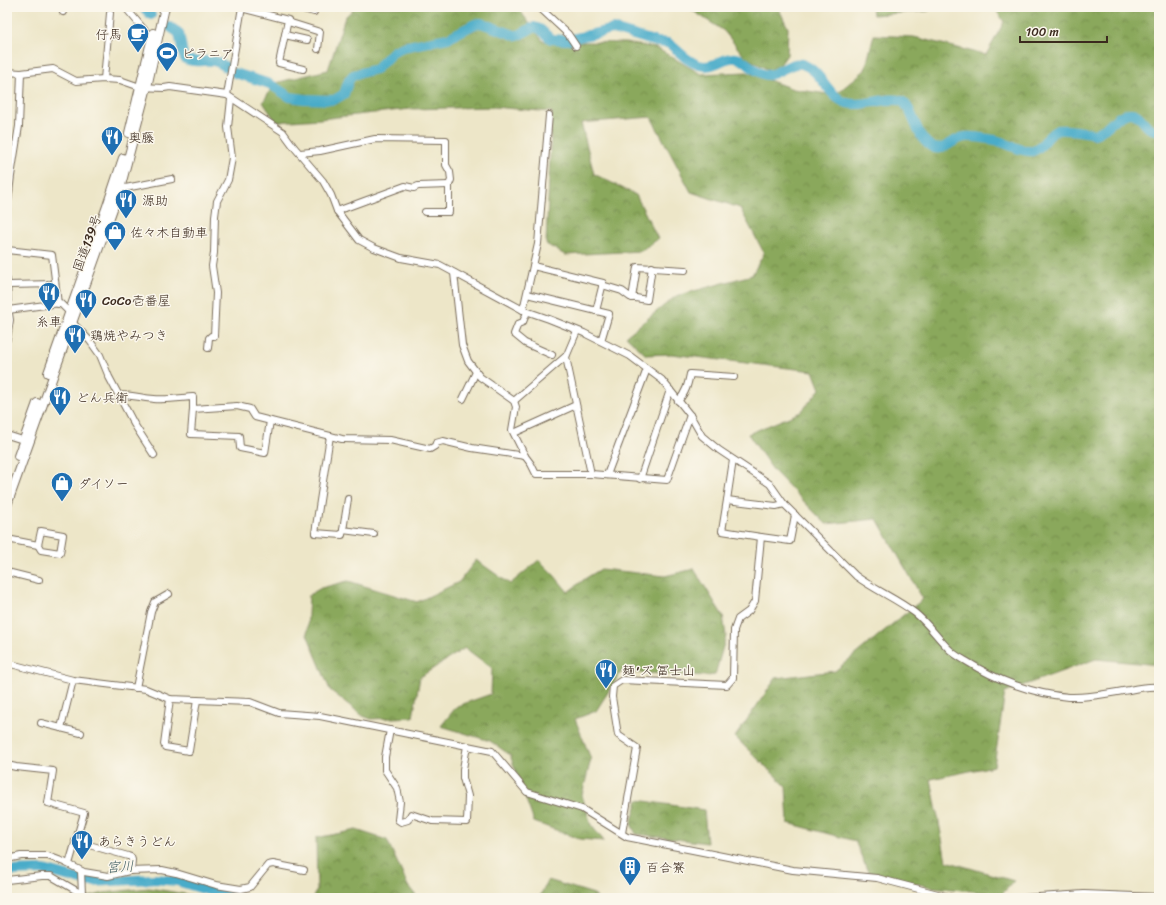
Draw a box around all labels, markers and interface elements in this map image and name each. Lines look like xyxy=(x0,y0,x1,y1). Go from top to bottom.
scale bar xyxy=(1020,18,1107,44)
cafe icon: 仔馬 xyxy=(125,21,151,54)
text: 100 m xyxy=(1026,21,1059,43)
place label: 仔馬 xyxy=(96,23,122,46)
sports icon: ピラニア xyxy=(154,40,180,73)
place label: ピラニア xyxy=(182,42,234,65)
restaurant icon: 奥藤 xyxy=(99,124,125,157)
place label: 奥藤 xyxy=(128,126,154,149)
restaurant icon: 源助 xyxy=(113,187,139,220)
place label: 源助 xyxy=(142,189,168,212)
street label: 国道139号 xyxy=(66,211,108,275)
shop icon: 佐々木自動車 xyxy=(102,219,128,252)
place label: 佐々木自動車 xyxy=(130,221,208,244)
restaurant icon: 糸車 xyxy=(36,280,62,313)
restaurant icon: CoCo壱番屋 xyxy=(73,287,99,320)
place label: CoCo壱番屋 xyxy=(102,289,170,312)
place label: 糸車 xyxy=(36,310,62,333)
restaurant icon: 鶏焼やみつき xyxy=(62,322,88,355)
place label: 鶏焼やみつき xyxy=(90,324,168,347)
restaurant icon: どん兵衛 xyxy=(47,384,73,417)
place label: どん兵衛 xyxy=(76,386,128,409)
shop icon: ダイソー xyxy=(49,470,75,503)
place label: ダイソー xyxy=(78,472,129,495)
restaurant icon: 麺'ズ 冨士山 xyxy=(593,657,619,690)
place label: 麺'ズ 冨士山 xyxy=(622,659,695,682)
restaurant icon: あらきうどん xyxy=(69,828,95,861)
place label: あらきうどん xyxy=(98,830,176,853)
water label: 宮川 xyxy=(105,854,135,880)
building icon: 百合寮 xyxy=(617,854,643,887)
place label: 百合寮 xyxy=(646,856,685,879)

